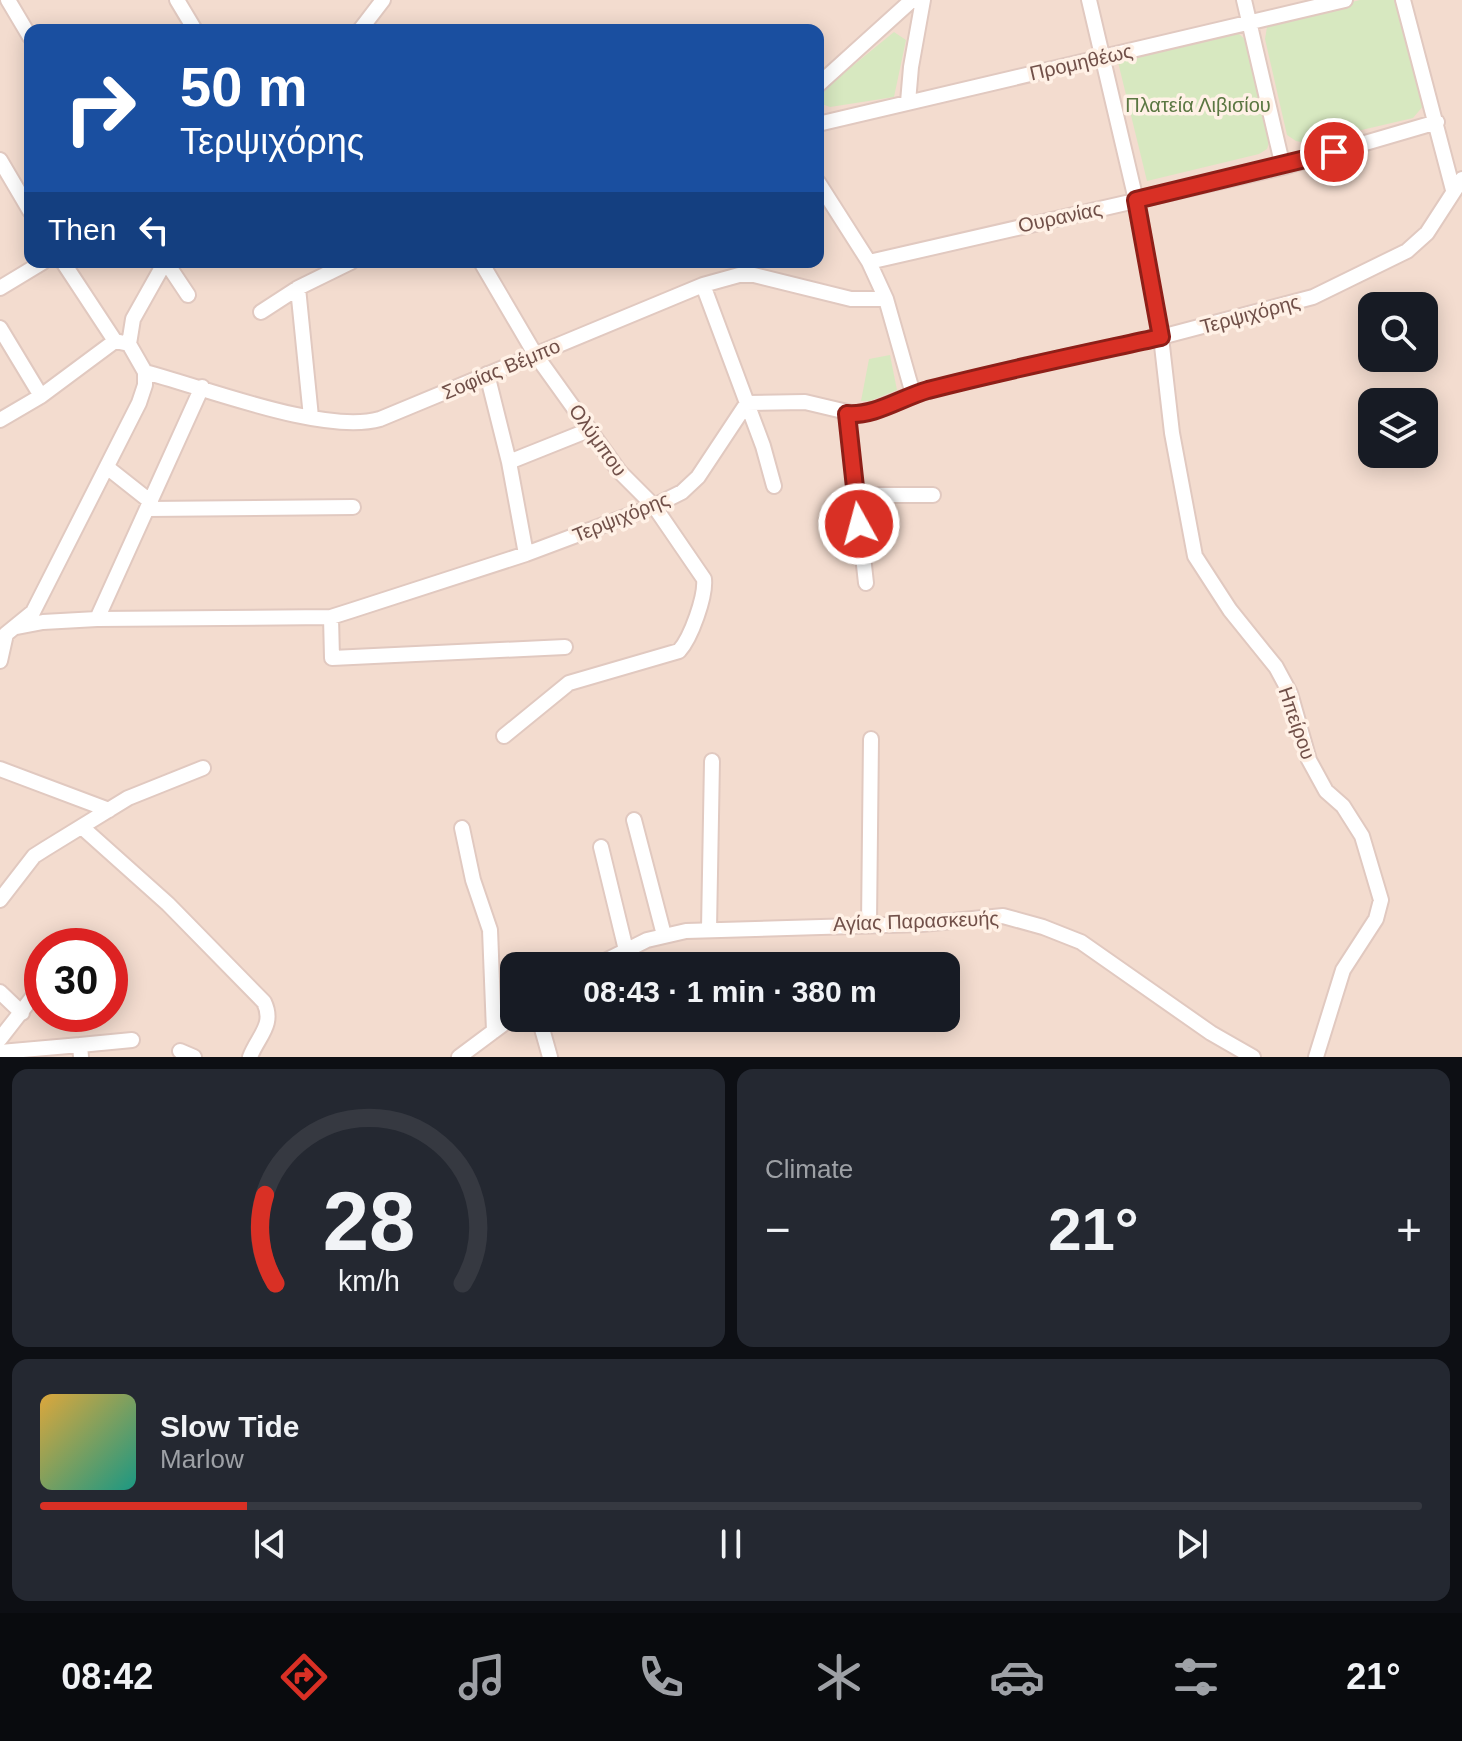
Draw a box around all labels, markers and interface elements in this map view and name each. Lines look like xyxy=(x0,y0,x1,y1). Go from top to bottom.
street label: Προμηθέως xyxy=(1027,39,1135,85)
text: 50 m xyxy=(180,55,308,118)
icon: right xyxy=(48,56,152,160)
park label: Πλατεία Λιβισίου xyxy=(1125,94,1271,116)
pin xyxy=(1300,118,1368,186)
text: Τερψιχόρης xyxy=(180,121,364,162)
icon: arrive xyxy=(1312,130,1356,174)
street label: Ουρανίας xyxy=(1016,197,1104,237)
icon: left xyxy=(132,208,176,252)
text: Then xyxy=(48,213,116,246)
street label: Τερψιχόρης xyxy=(1198,290,1303,338)
map controls xyxy=(1358,292,1438,468)
button: search xyxy=(1358,292,1438,372)
street label: Σοφίας Βέμπο xyxy=(439,334,563,404)
button: layers xyxy=(1358,388,1438,468)
street label: Ολύμπου xyxy=(565,400,631,480)
position arrow xyxy=(817,482,901,566)
street label: Τερψιχόρης xyxy=(569,488,673,546)
street label: Ηπείρου xyxy=(1274,684,1320,762)
street label: Αγίας Παρασκευής xyxy=(833,907,1000,935)
speed limit sign: 30 xyxy=(24,928,128,1032)
text: 08:43 · 1 min · 380 m xyxy=(583,975,877,1008)
text: Climate xyxy=(765,1154,853,1184)
text: 28 xyxy=(322,1175,415,1268)
text: 21° xyxy=(1048,1196,1139,1263)
text: − xyxy=(765,1205,791,1254)
text: + xyxy=(1396,1205,1422,1254)
text: km/h xyxy=(338,1265,399,1297)
text: Slow Tide xyxy=(160,1410,299,1443)
text: Marlow xyxy=(160,1444,244,1474)
icon: previous xyxy=(248,1522,292,1566)
icon: pause xyxy=(709,1522,753,1566)
icon: next xyxy=(1170,1522,1214,1566)
icon: directions xyxy=(276,1649,332,1705)
icon: music xyxy=(454,1649,510,1705)
icon: phone xyxy=(633,1649,689,1705)
icon: climate xyxy=(811,1649,867,1705)
icon: car xyxy=(989,1649,1045,1705)
icon: filters xyxy=(1168,1649,1224,1705)
text: 08:42 xyxy=(61,1656,153,1697)
text: 21° xyxy=(1346,1656,1401,1697)

